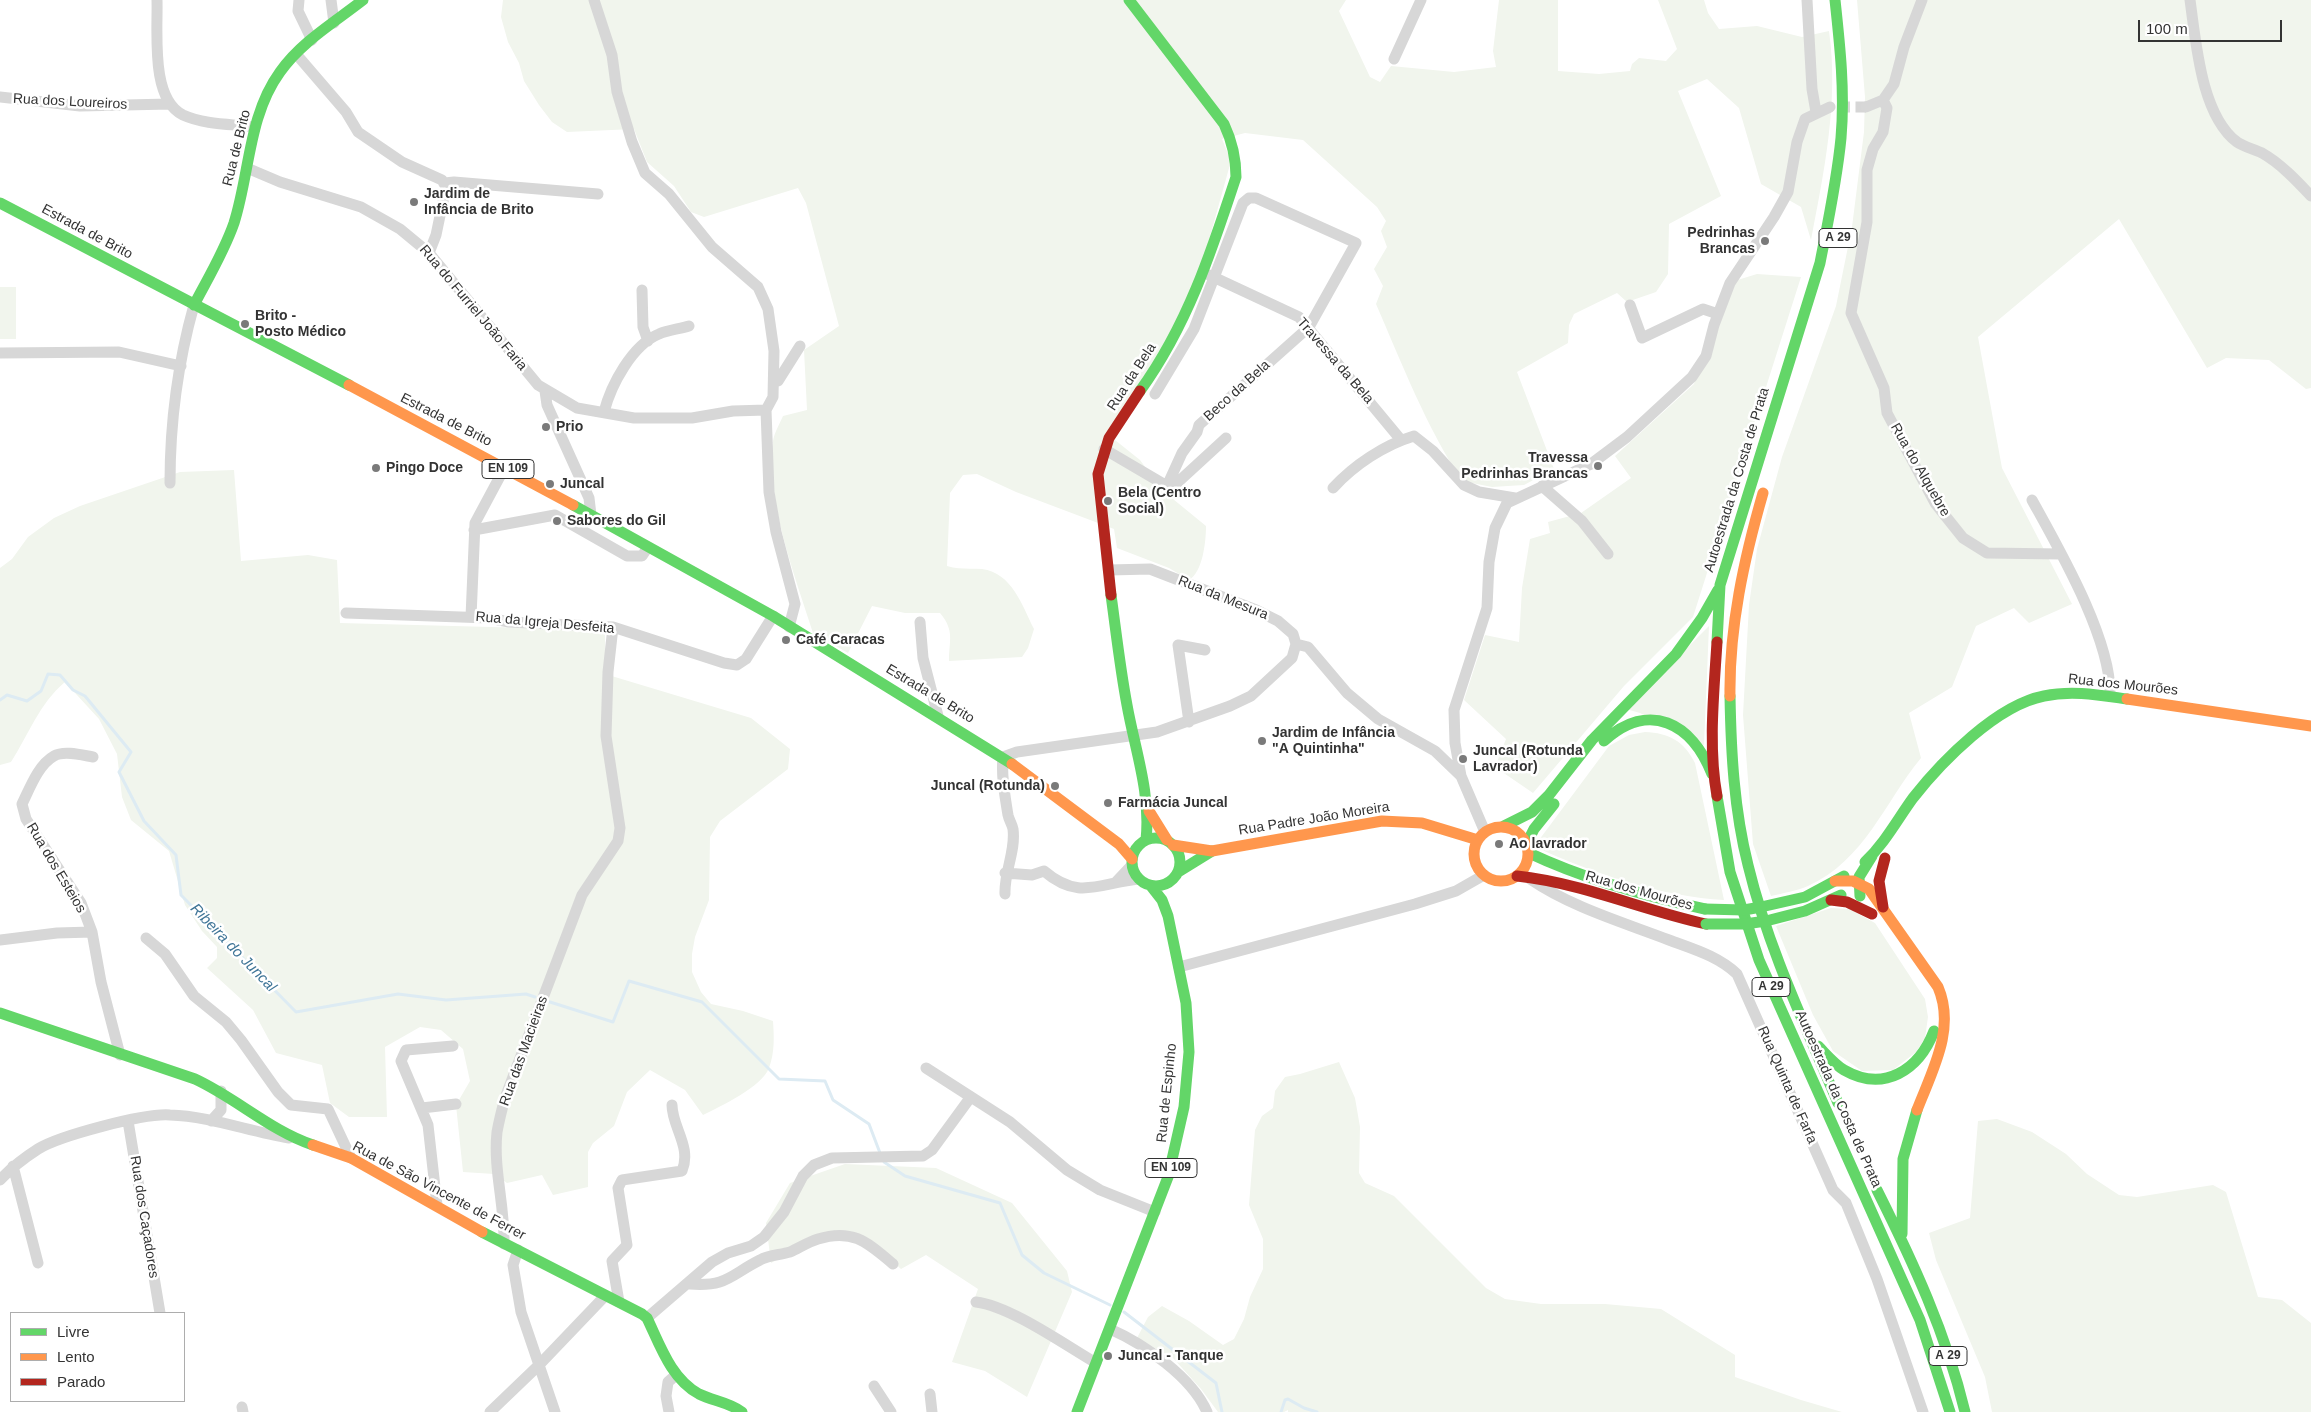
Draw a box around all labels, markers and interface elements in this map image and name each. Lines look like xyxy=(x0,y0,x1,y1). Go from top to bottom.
scale bar xyxy=(2141,10,2285,42)
text: 100 m xyxy=(2146,20,2188,37)
street label: Rua dos Loureiros xyxy=(12,91,128,113)
street label: Rua de Brito xyxy=(219,108,255,188)
place label: Jardim de Infância de Brito xyxy=(424,186,534,218)
marker: Jardim de Infância de Brito xyxy=(408,196,420,208)
street label: Estrada de Brito xyxy=(39,201,135,263)
place label: Pedrinhas Brancas xyxy=(1687,225,1755,258)
road number: A 29 xyxy=(1819,228,1857,248)
marker: Pedrinhas Brancas xyxy=(1759,235,1771,247)
street label: Rua do Furriel João Faria xyxy=(416,242,530,374)
place label: Brito - Posto Médico xyxy=(255,308,346,341)
street label: Travessa da Bela xyxy=(1293,315,1377,407)
marker: Brito - Posto Médico xyxy=(239,318,251,330)
street label: Rua da Bela xyxy=(1104,340,1160,414)
street label: Beco da Bela xyxy=(1200,357,1274,425)
street label: Autoestrada da Costa de Prata xyxy=(1701,386,1773,574)
street label: Estrada de Brito xyxy=(397,390,495,450)
place label: Prio xyxy=(556,419,583,435)
street label: Rua do Alquebre xyxy=(1886,420,1954,520)
marker: Prio xyxy=(540,421,552,433)
place label: Travessa Pedrinhas Brancas xyxy=(1461,450,1588,482)
road number: EN 109 xyxy=(482,459,534,478)
place label: Pingo Doce xyxy=(386,460,463,476)
marker: Travessa Pedrinhas Brancas xyxy=(1592,460,1604,472)
marker: Pingo Doce xyxy=(370,462,382,474)
place label: Juncal xyxy=(560,476,604,492)
marker: Juncal xyxy=(544,478,556,490)
place label: Bela (Centro Social) xyxy=(1118,485,1201,518)
marker: Bela (Centro Social) xyxy=(1102,495,1114,507)
place label: Sabores do Gil xyxy=(567,513,666,529)
marker: Sabores do Gil xyxy=(551,515,563,527)
street label: Rua da Mesura xyxy=(1175,572,1271,624)
street label: Rua da Igreja Desfeita xyxy=(475,609,615,637)
place label: Café Caracas xyxy=(796,632,885,648)
marker: Café Caracas xyxy=(780,634,792,646)
street label: Estrada de Brito xyxy=(883,661,977,727)
street label: Rua dos Mourões xyxy=(2067,671,2179,699)
place label: Jardim de Infância "A Quintinha" xyxy=(1272,725,1395,758)
marker: Jardim de Infância "A Quintinha" xyxy=(1256,735,1268,747)
place label: Juncal (Rotunda Lavrador) xyxy=(1473,743,1583,776)
marker: Juncal (Rotunda Lavrador) xyxy=(1457,753,1469,765)
place label: Juncal (Rotunda) xyxy=(931,778,1045,794)
marker: Juncal (Rotunda) xyxy=(1049,780,1061,792)
place label: Farmácia Juncal xyxy=(1118,795,1228,811)
marker: Farmácia Juncal xyxy=(1102,797,1114,809)
street label: Rua Padre João Moreira xyxy=(1237,799,1391,839)
street label: Rua dos Esteios xyxy=(23,820,89,916)
place label: Ao lavrador xyxy=(1509,836,1587,852)
marker: Ao lavrador xyxy=(1493,838,1505,850)
street label: Rua dos Mourões xyxy=(1584,868,1694,914)
water label: Ribeira do Juncal xyxy=(186,900,280,996)
road number: A 29 xyxy=(1752,978,1790,996)
street label: Rua das Macieiras xyxy=(496,994,552,1108)
street label: Autoestrada da Costa de Prata xyxy=(1791,1008,1885,1190)
street label: Rua Quinta de Farfa xyxy=(1754,1024,1820,1146)
street label: Rua de Espinho xyxy=(1153,1043,1181,1143)
street label: Rua de São Vincente de Ferrer xyxy=(350,1138,528,1244)
street label: Rua dos Caçadores xyxy=(126,1155,162,1279)
road number: EN 109 xyxy=(1145,1158,1197,1178)
legend xyxy=(10,1312,185,1402)
text: Livre xyxy=(57,1323,90,1340)
road number: A 29 xyxy=(1929,1346,1967,1365)
text: Lento xyxy=(57,1348,95,1365)
place label: Juncal - Tanque xyxy=(1118,1348,1224,1364)
marker: Juncal - Tanque xyxy=(1102,1350,1114,1362)
text: Parado xyxy=(57,1373,105,1390)

